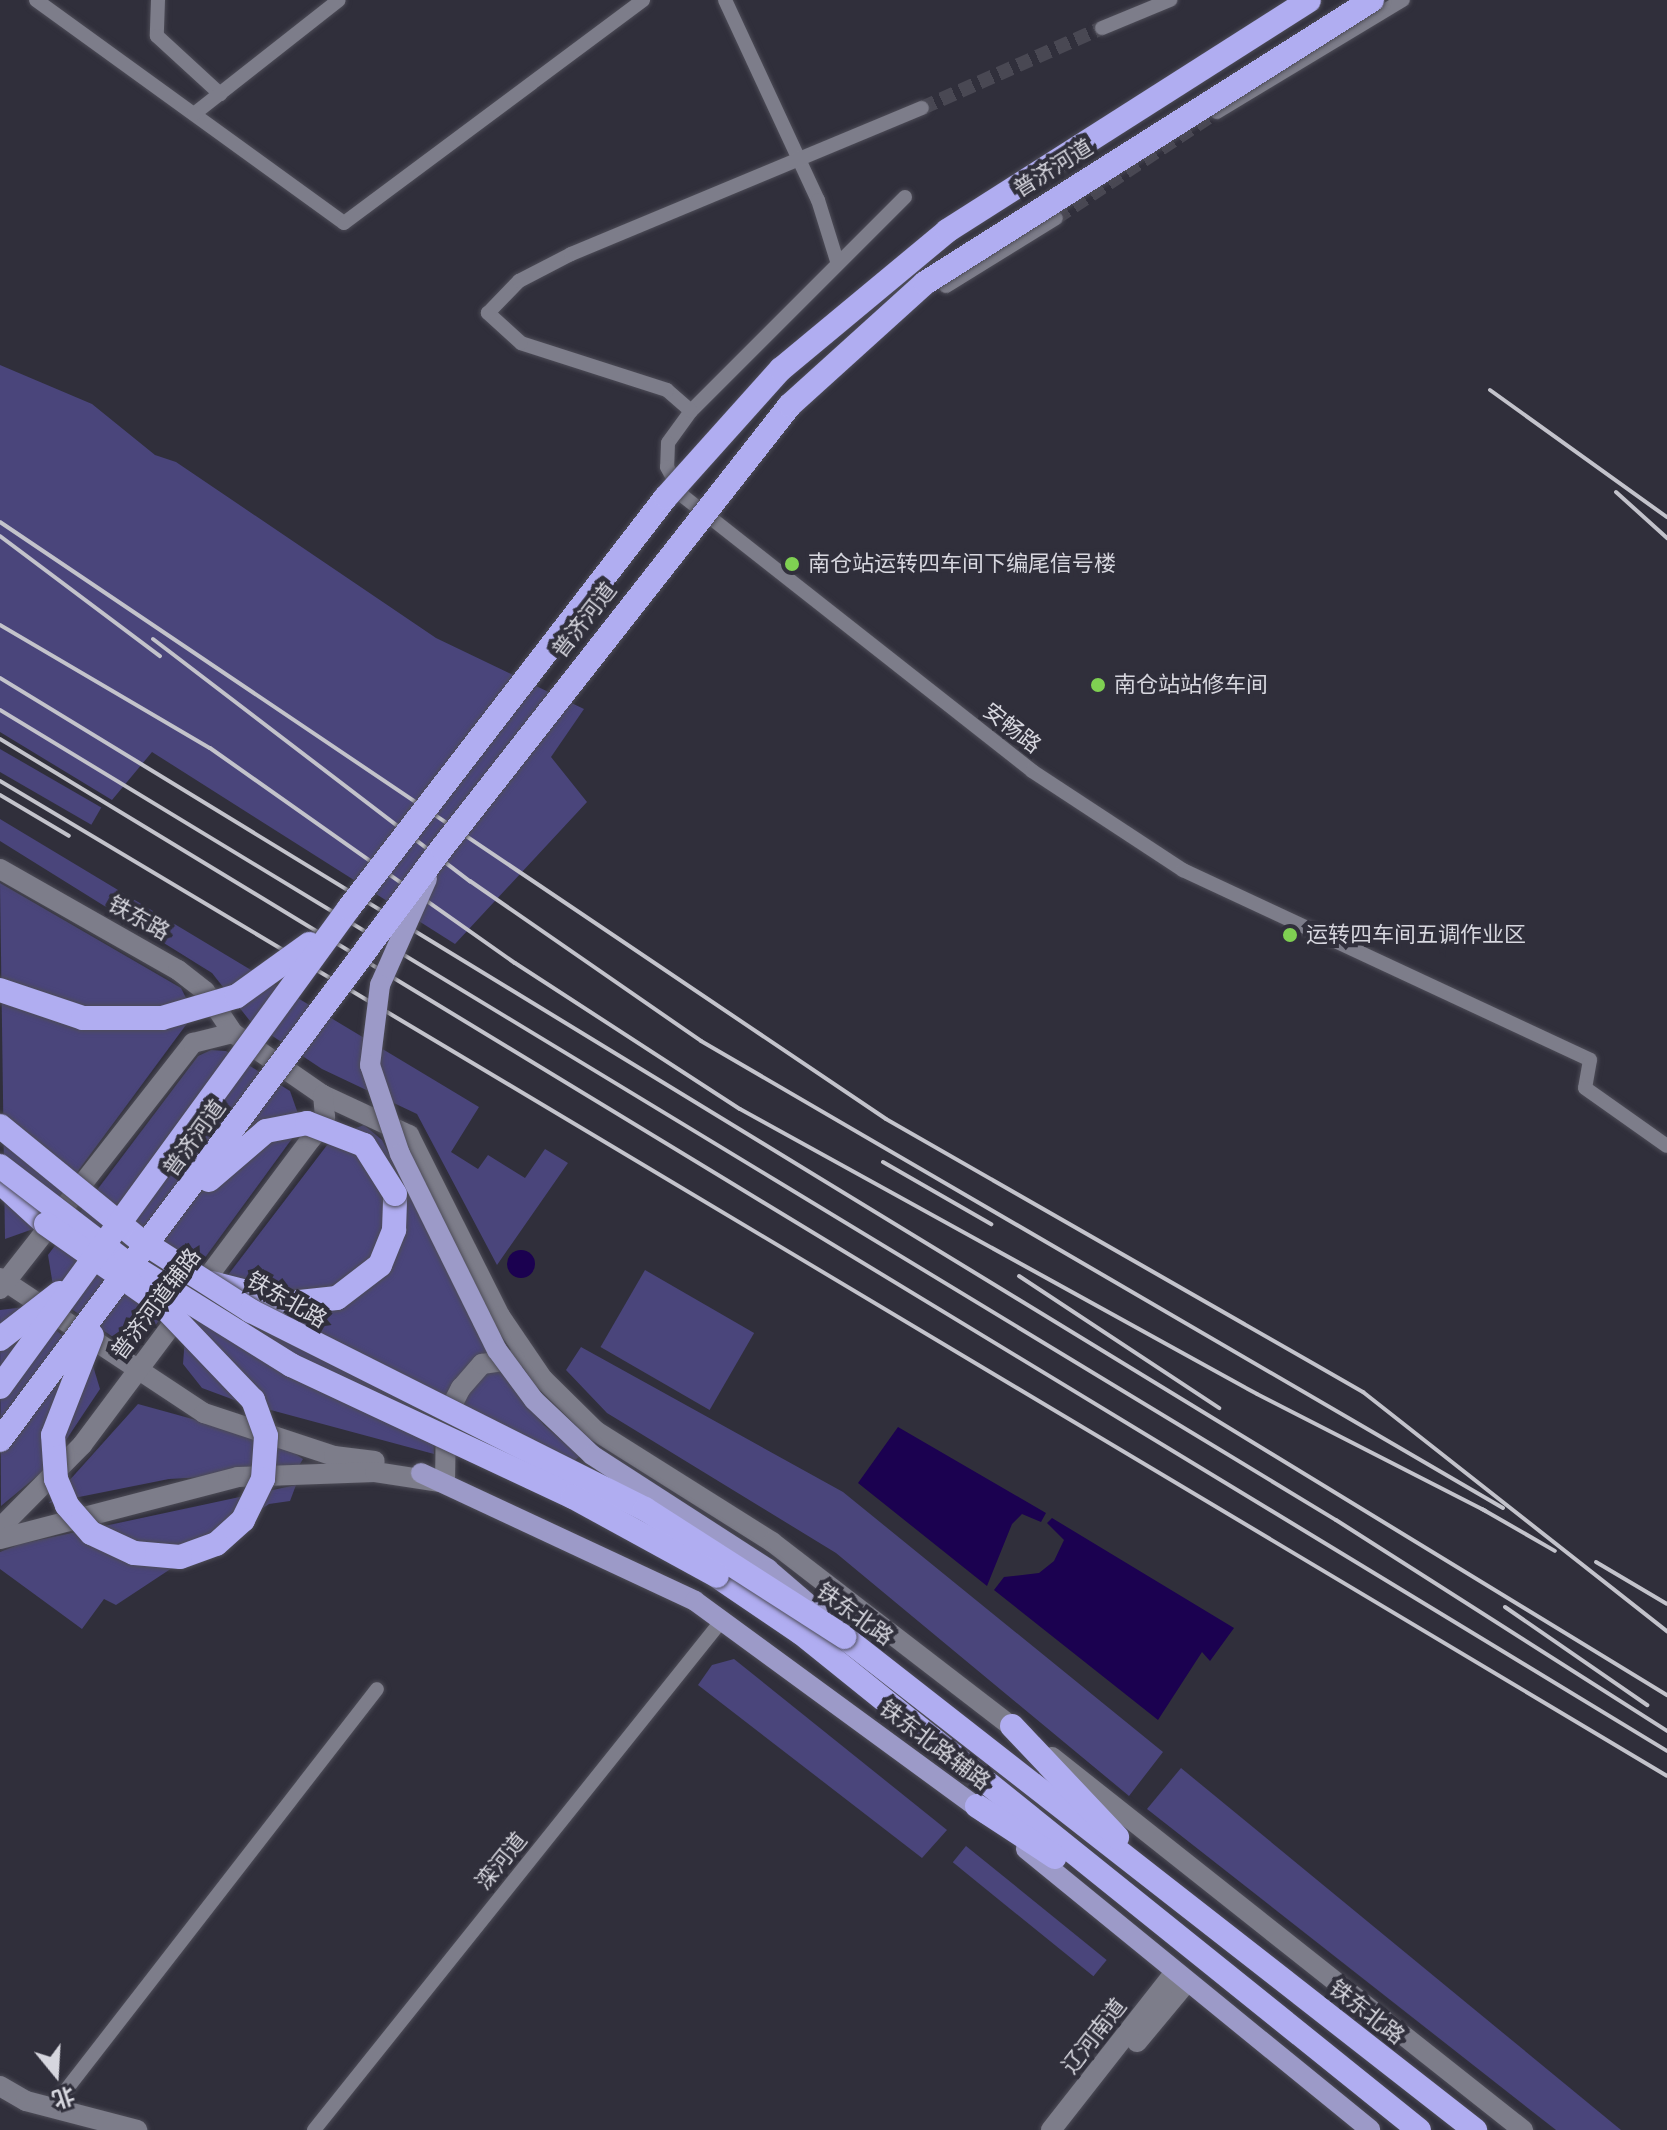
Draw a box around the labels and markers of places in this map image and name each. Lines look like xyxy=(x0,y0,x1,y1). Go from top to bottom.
place label: 南仓站运转四车间下编尾信号楼 xyxy=(808,551,1116,577)
marker: 南仓站运转四车间下编尾信号楼 xyxy=(783,555,801,573)
place label: 南仓站站修车间 xyxy=(1114,672,1268,698)
marker: 南仓站站修车间 xyxy=(1089,676,1107,694)
place label: 运转四车间五调作业区 xyxy=(1306,922,1526,948)
marker: 运转四车间五调作业区 xyxy=(1281,926,1299,944)

